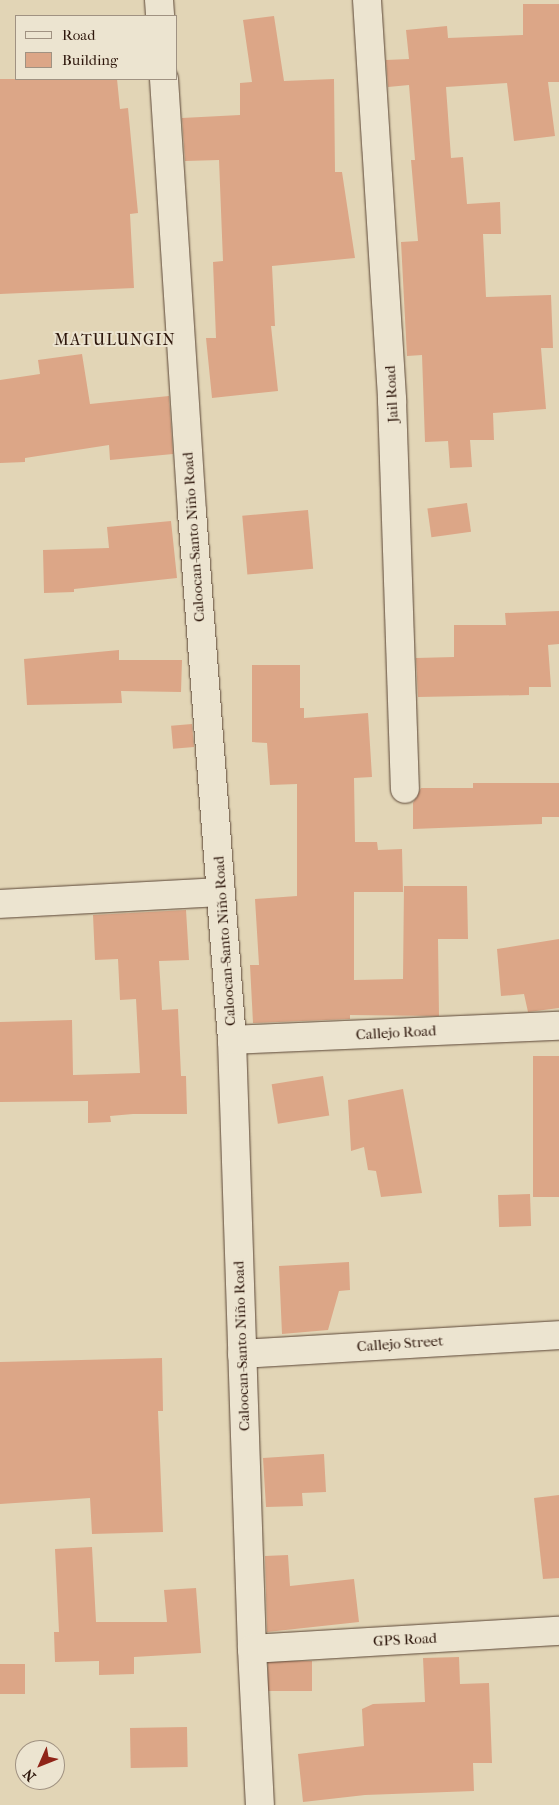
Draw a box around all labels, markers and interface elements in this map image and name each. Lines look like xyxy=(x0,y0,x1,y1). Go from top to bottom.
legend xyxy=(15,15,178,80)
text: Road xyxy=(62,26,95,44)
text: Building xyxy=(62,51,118,69)
district label: MATULUNGIN xyxy=(53,330,177,350)
street label: Jail Road xyxy=(382,365,402,423)
street label: Caloocan-Santo Niño Road xyxy=(179,451,209,623)
street label: Caloocan-Santo Niño Road xyxy=(210,855,240,1027)
street label: Callejo Road xyxy=(355,1022,437,1044)
street label: Caloocan-Santo Niño Road xyxy=(230,1261,254,1431)
street label: Callejo Street xyxy=(356,1332,444,1356)
street label: GPS Road xyxy=(373,1629,437,1651)
north arrow xyxy=(15,1740,65,1790)
text: N xyxy=(20,1765,39,1785)

